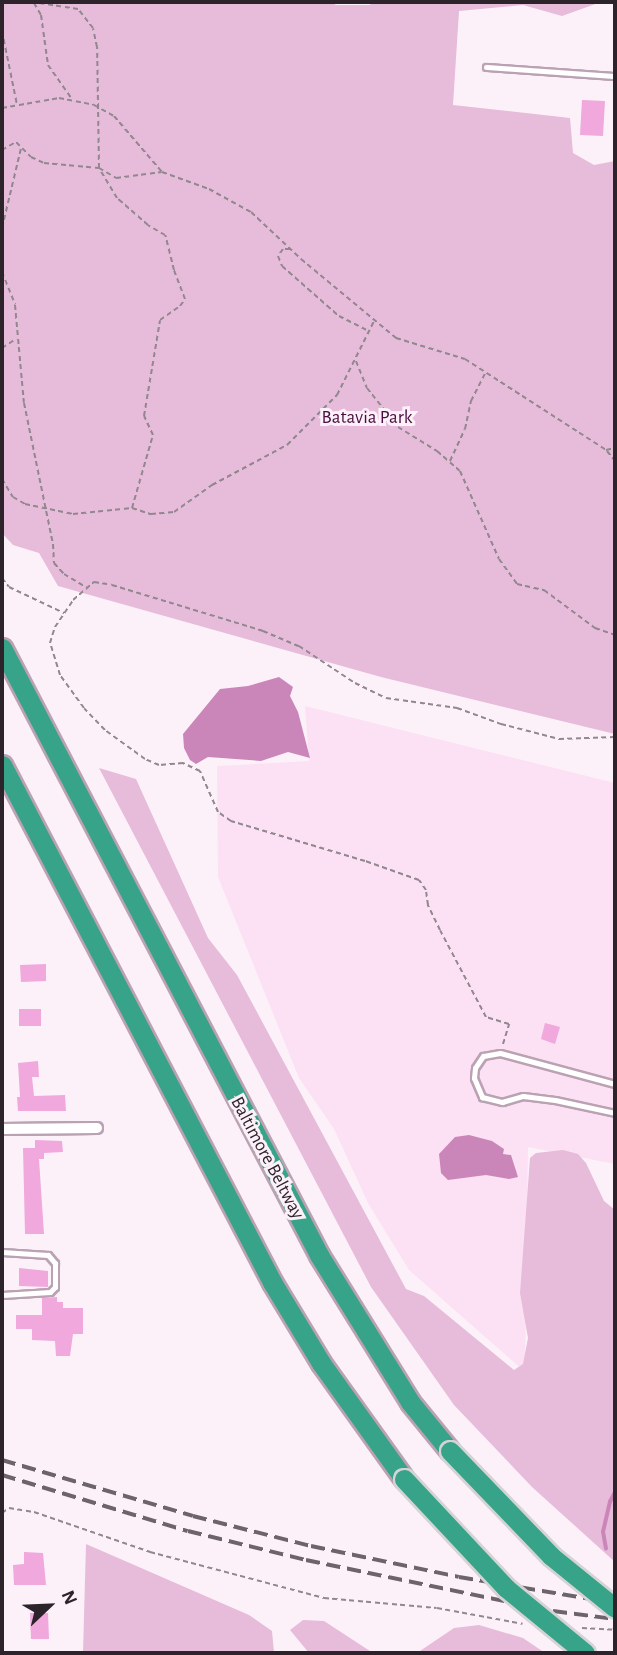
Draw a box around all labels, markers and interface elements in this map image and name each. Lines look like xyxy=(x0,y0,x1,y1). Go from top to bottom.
park label: Batavia Park xyxy=(322,407,412,429)
street label: Baltimore Beltway xyxy=(225,1093,309,1223)
north arrow xyxy=(14,1571,84,1641)
text: N xyxy=(57,1588,80,1607)

